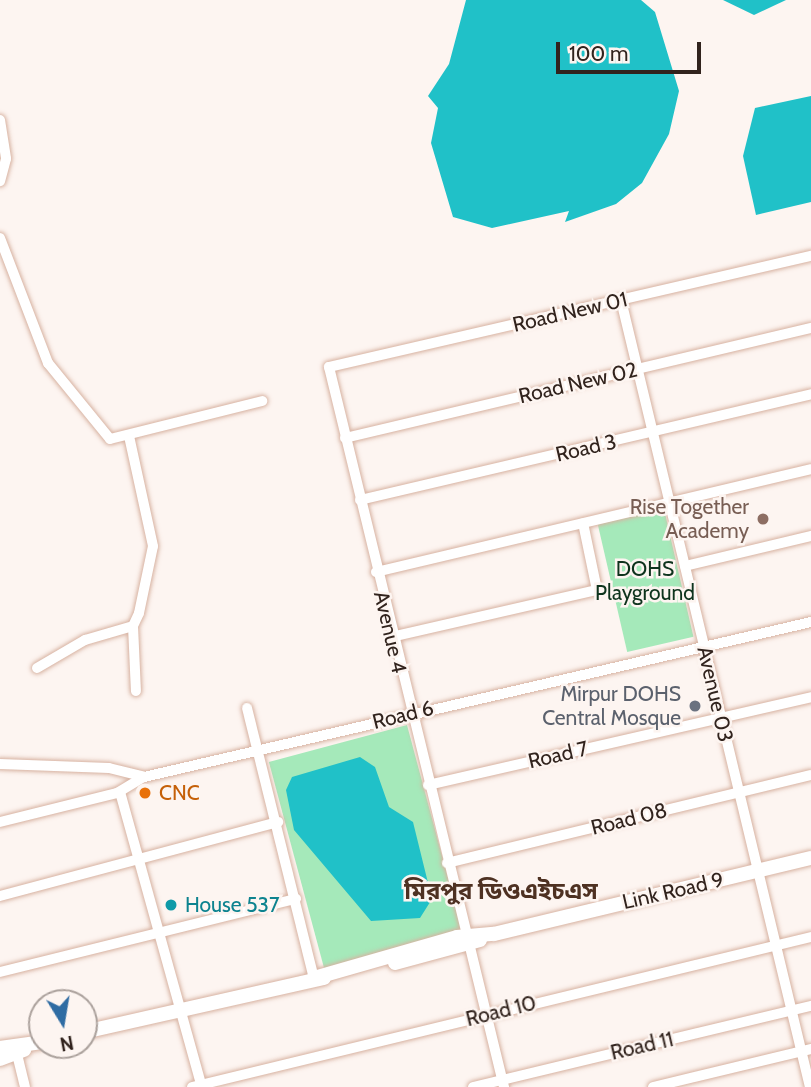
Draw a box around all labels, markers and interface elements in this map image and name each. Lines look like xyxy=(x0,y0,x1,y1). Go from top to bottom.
scale bar xyxy=(559,28,704,72)
text: 100 m xyxy=(569,41,628,66)
street label: Road New 01 xyxy=(510,287,630,337)
street label: Road New 02 xyxy=(516,357,640,409)
street label: Road 3 xyxy=(553,429,619,467)
place label: Rise Together Academy xyxy=(630,494,749,544)
marker: Rise Together Academy xyxy=(755,511,771,527)
park label: DOHS Playground xyxy=(595,556,695,606)
street label: Avenue 4 xyxy=(368,589,412,675)
street label: Avenue 03 xyxy=(692,644,738,744)
place label: Mirpur DOHS Central Mosque xyxy=(542,681,681,731)
street label: Road 6 xyxy=(370,695,436,735)
marker: Mirpur DOHS Central Mosque xyxy=(687,698,703,714)
street label: Road 7 xyxy=(526,736,590,774)
place label: CNC xyxy=(159,780,200,806)
marker: CNC xyxy=(137,785,153,801)
street label: Road 08 xyxy=(588,797,670,841)
street label: Link Road 9 xyxy=(620,867,726,915)
district label: মিরপুর ডিওএইচএস xyxy=(404,877,598,905)
place label: House 537 xyxy=(185,892,280,918)
marker: House 537 xyxy=(163,897,179,913)
north arrow xyxy=(28,989,98,1059)
street label: Road 10 xyxy=(463,990,539,1032)
street label: Road 11 xyxy=(608,1027,676,1065)
text: N xyxy=(58,1031,76,1056)

